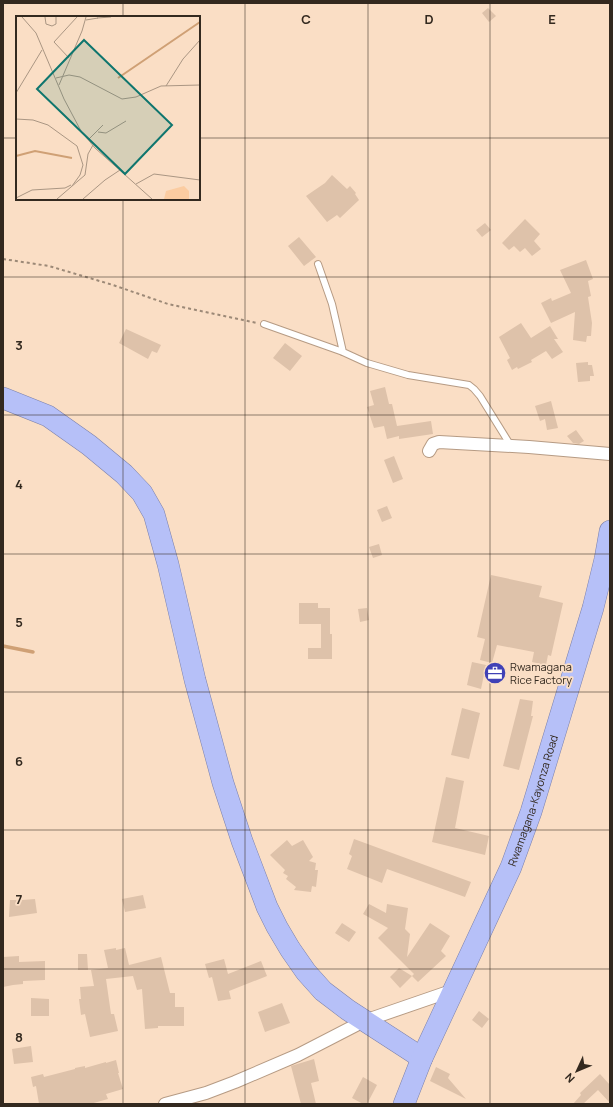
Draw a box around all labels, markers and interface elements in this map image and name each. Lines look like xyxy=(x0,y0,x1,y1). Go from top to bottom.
text: C xyxy=(301,10,311,28)
text: D xyxy=(424,10,434,28)
text: E xyxy=(548,10,556,28)
inset map xyxy=(16,16,200,200)
text: 3 xyxy=(15,336,23,354)
text: 4 xyxy=(15,475,23,493)
text: 5 xyxy=(15,613,23,631)
place label: Rwamagana Rice Factory xyxy=(510,659,572,687)
office icon: Rwamagana Rice Factory xyxy=(482,660,508,686)
street label: Rwamagana-Kayonza Road xyxy=(504,733,561,868)
text: 6 xyxy=(15,752,23,770)
text: 7 xyxy=(16,890,23,908)
text: 8 xyxy=(15,1028,23,1046)
north arrow xyxy=(557,1051,597,1091)
text: N xyxy=(561,1070,578,1086)

